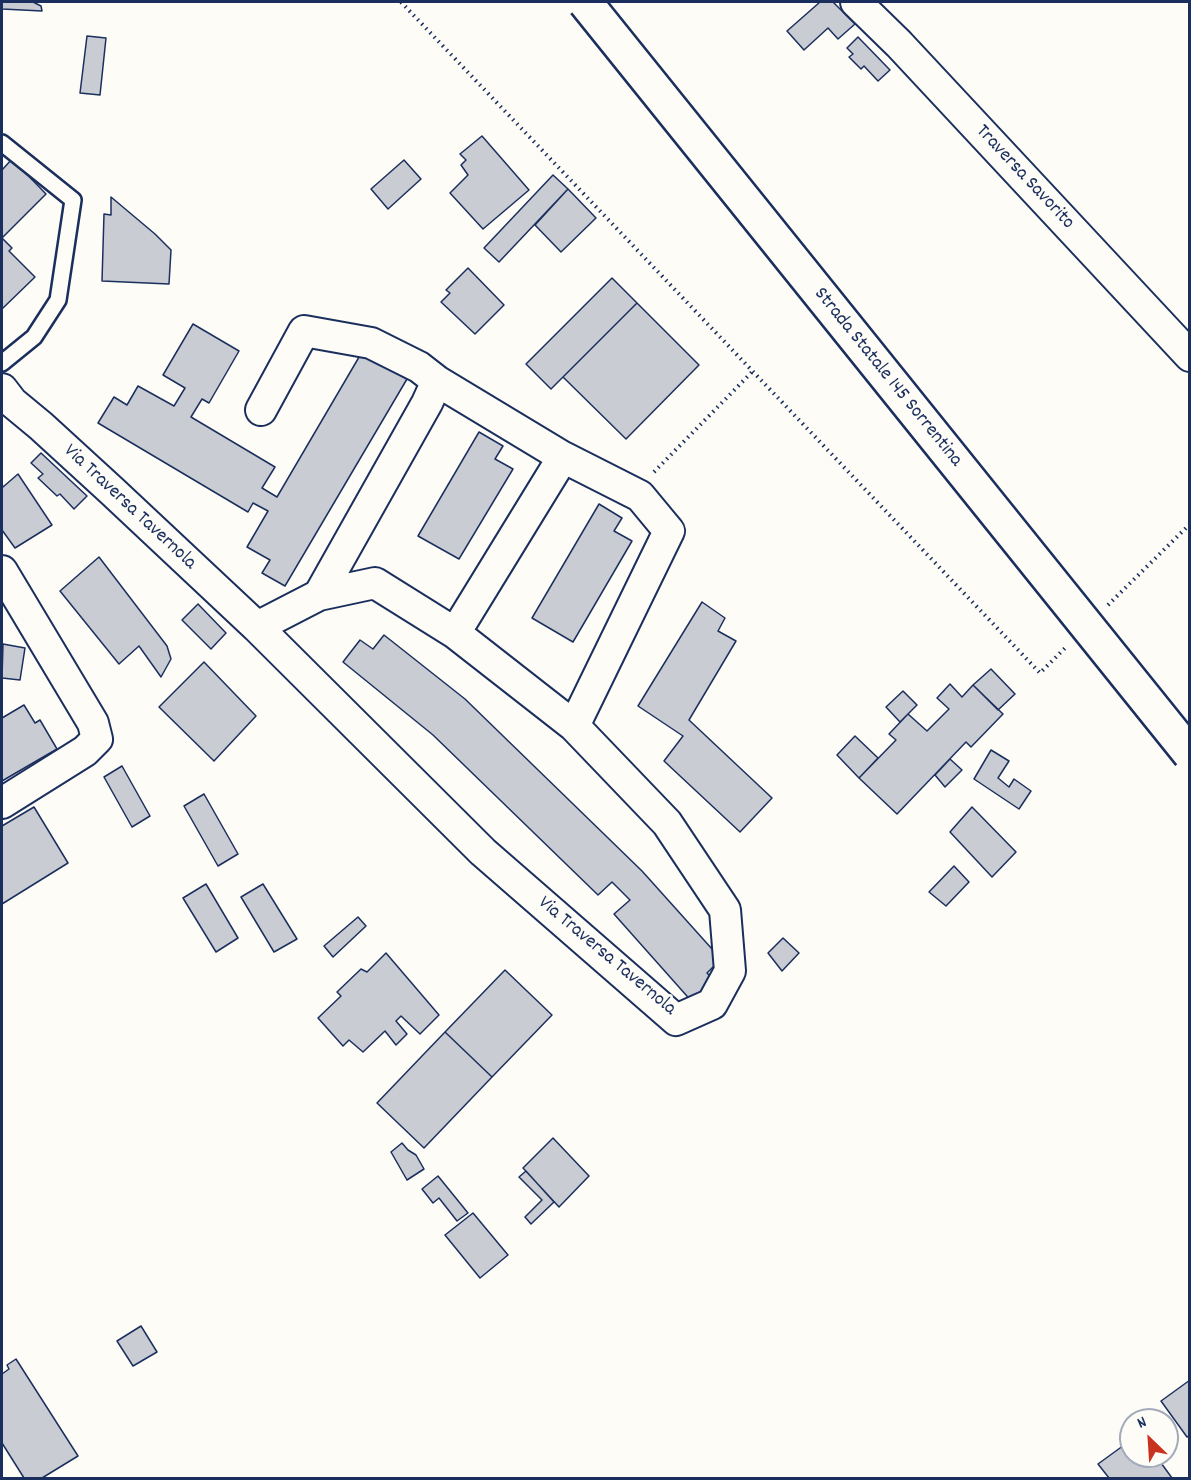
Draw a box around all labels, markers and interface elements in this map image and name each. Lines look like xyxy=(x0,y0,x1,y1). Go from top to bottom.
street label: Traversa Savorito xyxy=(969,121,1079,235)
street label: Strada Statale 145 Sorrentina xyxy=(807,284,967,472)
street label: Via Traversa Tavernola xyxy=(57,440,201,576)
street label: Via Traversa Tavernola xyxy=(532,892,680,1022)
north arrow xyxy=(1119,1408,1179,1468)
text: N xyxy=(1134,1411,1150,1435)

